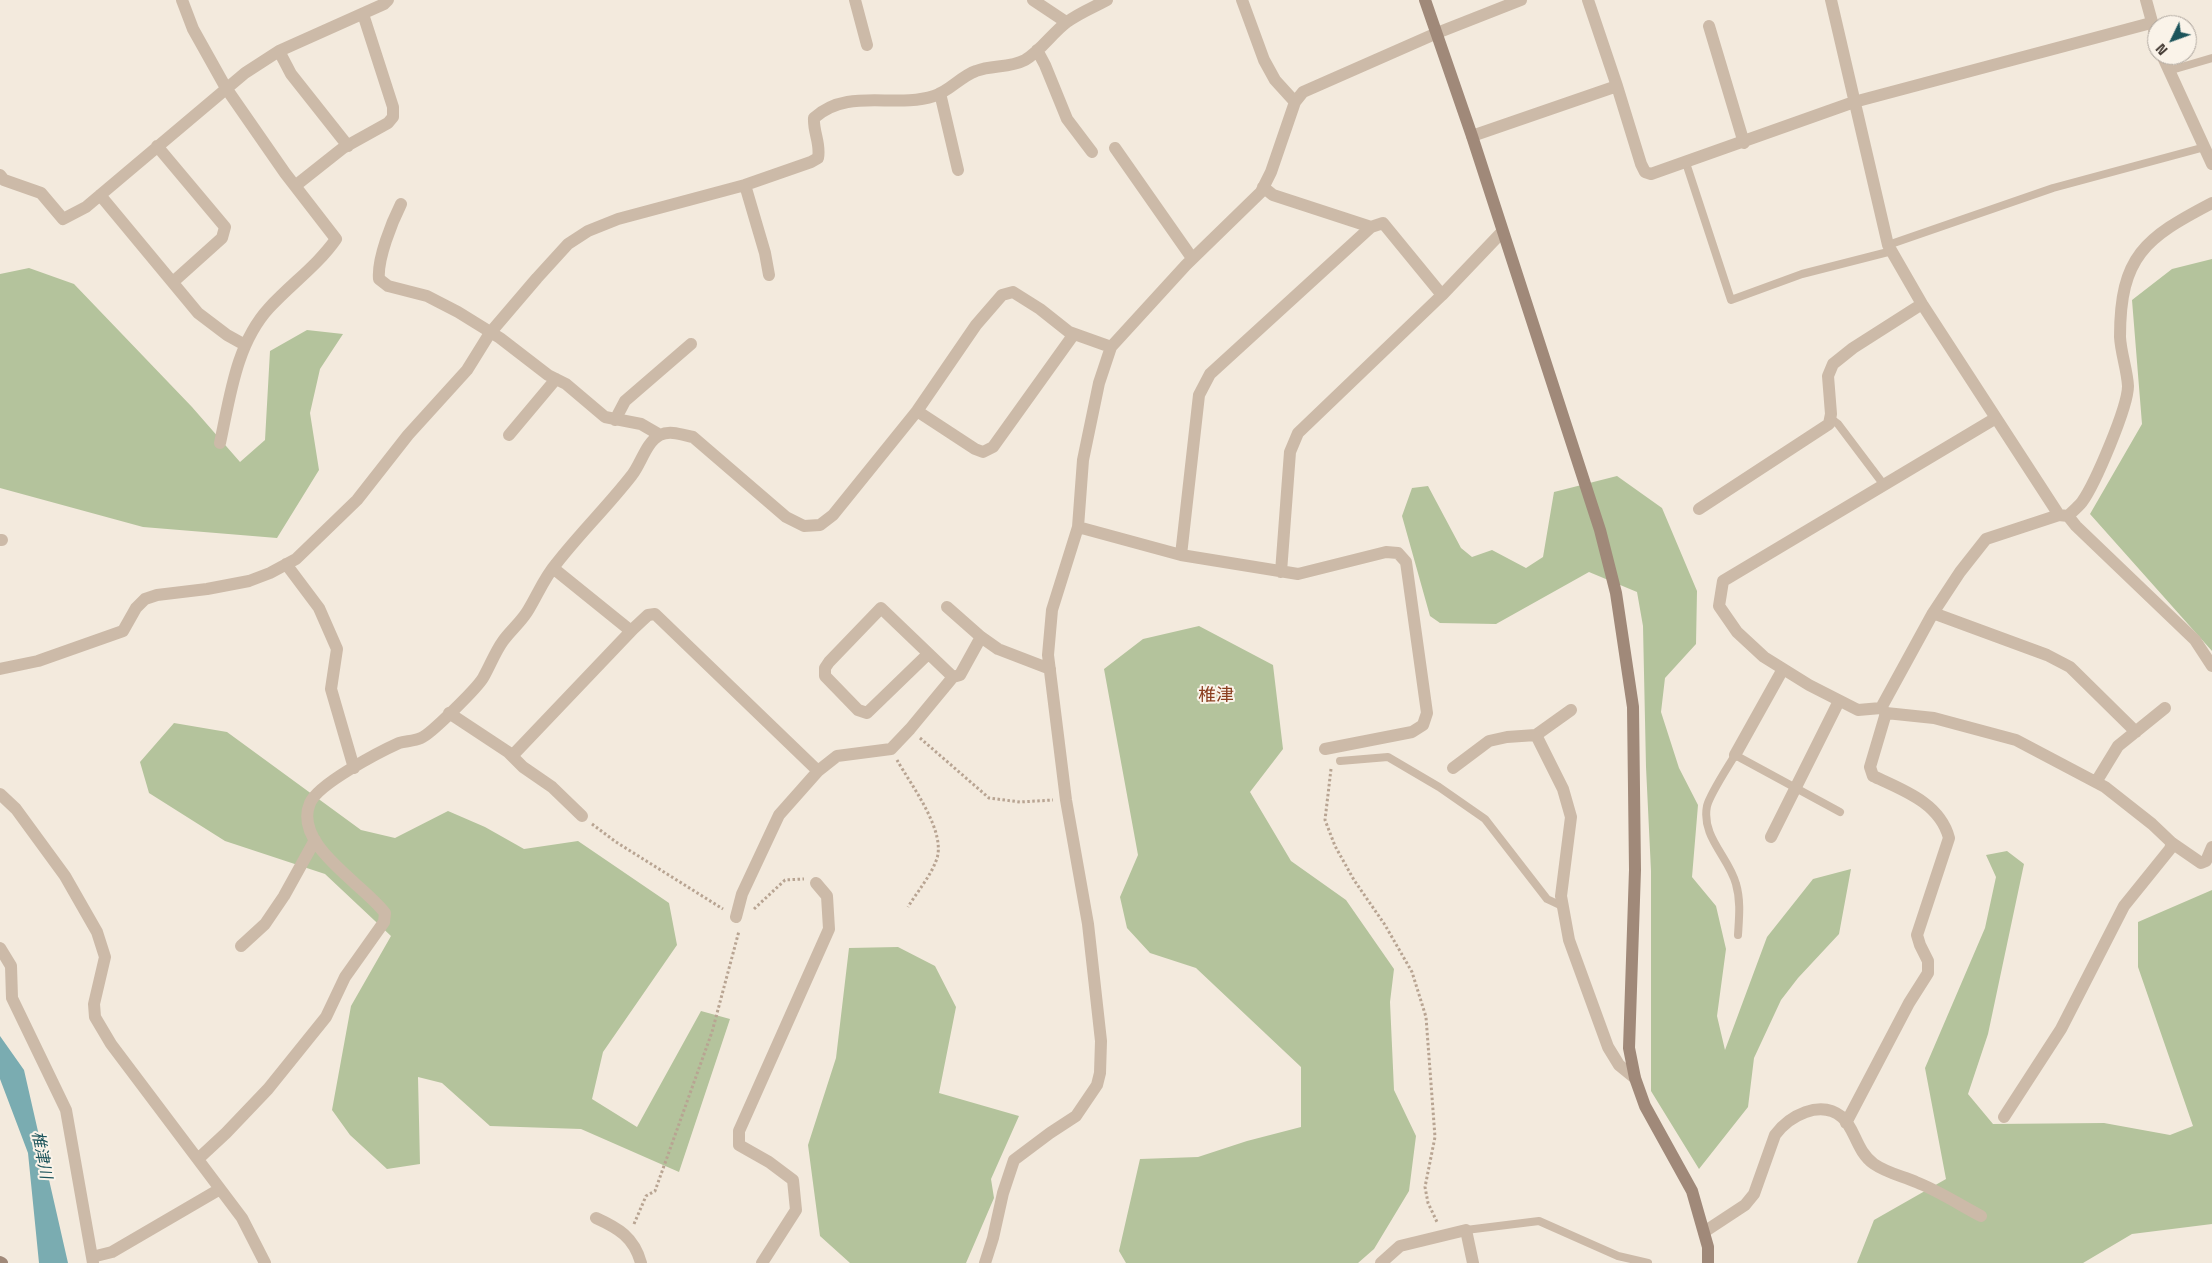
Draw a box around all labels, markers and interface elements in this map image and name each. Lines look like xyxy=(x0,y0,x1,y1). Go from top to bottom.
north arrow xyxy=(2147,15,2197,65)
text: N xyxy=(2152,40,2171,59)
district label: 椎津 xyxy=(1198,685,1234,707)
water label: 椎津川 xyxy=(27,1130,55,1180)

